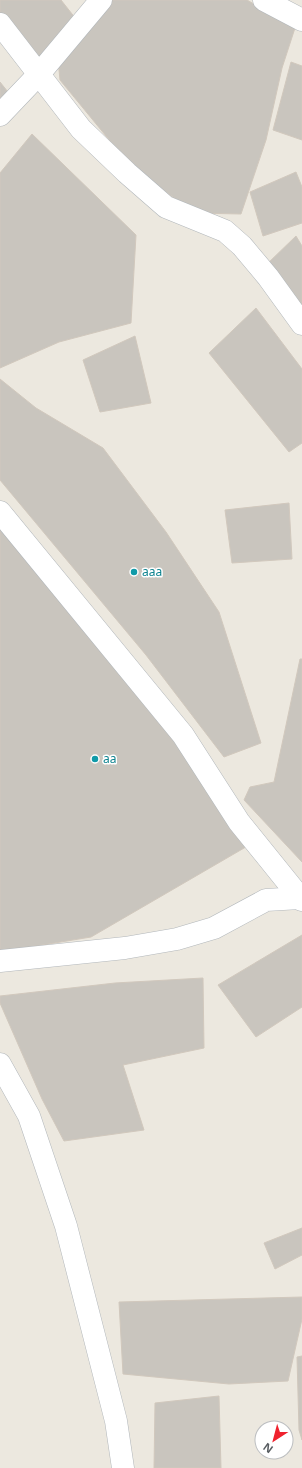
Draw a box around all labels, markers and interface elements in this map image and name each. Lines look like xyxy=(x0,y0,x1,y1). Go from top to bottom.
place label: aaa xyxy=(142,563,162,580)
marker: aaa xyxy=(129,567,139,577)
place label: aa xyxy=(103,750,116,767)
marker: aa xyxy=(90,754,100,764)
north arrow xyxy=(254,1420,294,1460)
text: N xyxy=(260,1440,276,1457)

